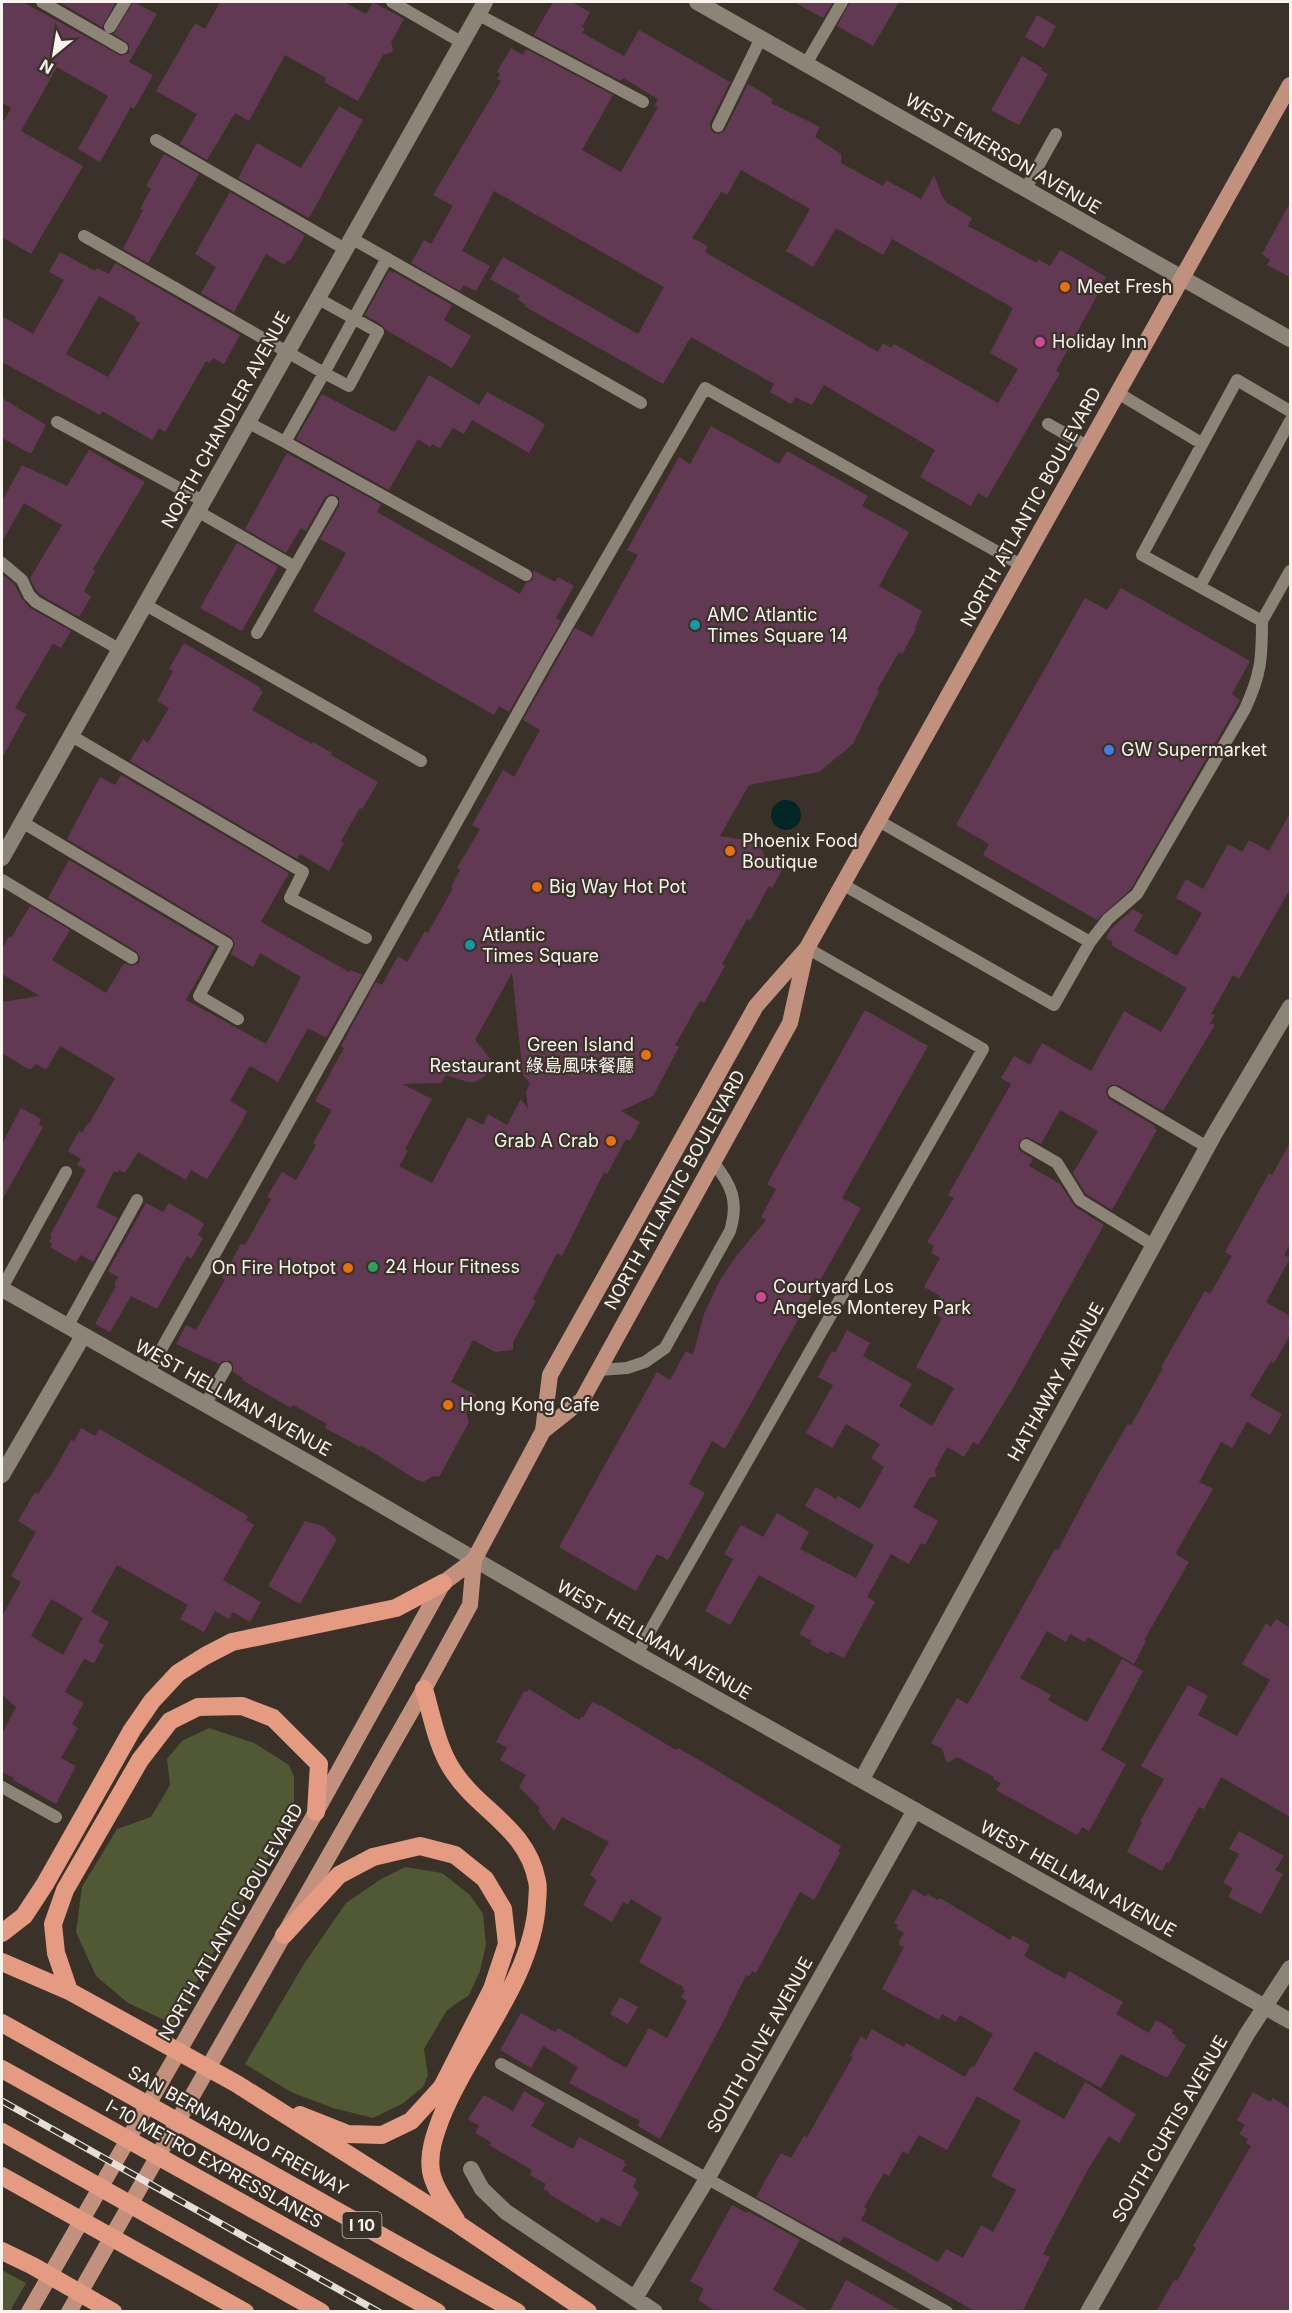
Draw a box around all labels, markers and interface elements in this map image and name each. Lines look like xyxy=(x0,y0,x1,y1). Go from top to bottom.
north arrow xyxy=(24,24,84,84)
text: N xyxy=(36,55,57,79)
street label: WEST EMERSON AVENUE xyxy=(902,89,1105,218)
place label: Meet Fresh xyxy=(1077,276,1172,297)
marker: Meet Fresh xyxy=(1058,280,1072,294)
street label: NORTH CHANDLER AVENUE xyxy=(157,308,294,532)
place label: Holiday Inn xyxy=(1052,331,1147,352)
marker: Holiday Inn xyxy=(1033,335,1047,349)
street label: NORTH ATLANTIC BOULEVARD xyxy=(956,383,1105,630)
place label: AMC Atlantic Times Square 14 xyxy=(707,604,848,646)
marker: AMC Atlantic Times Square 14 xyxy=(688,618,702,632)
place label: GW Supermarket xyxy=(1121,739,1267,760)
marker: GW Supermarket xyxy=(1102,743,1116,757)
place label: Phoenix Food Boutique xyxy=(742,830,858,872)
marker: Phoenix Food Boutique xyxy=(723,844,737,858)
place label: Big Way Hot Pot xyxy=(549,876,686,897)
marker: Big Way Hot Pot xyxy=(530,880,544,894)
place label: Atlantic Times Square xyxy=(482,924,599,966)
marker: Atlantic Times Square xyxy=(463,938,477,952)
place label: Green Island Restaurant 綠島風味餐廳 xyxy=(429,1034,634,1076)
marker: Green Island Restaurant 綠島風味餐廳 xyxy=(639,1048,653,1062)
street label: NORTH ATLANTIC BOULEVARD xyxy=(600,1066,749,1313)
place label: Grab A Crab xyxy=(494,1130,599,1151)
marker: Grab A Crab xyxy=(604,1134,618,1148)
place label: 24 Hour Fitness xyxy=(385,1256,520,1277)
place label: On Fire Hotpot xyxy=(212,1257,336,1278)
marker: 24 Hour Fitness xyxy=(366,1260,380,1274)
marker: On Fire Hotpot xyxy=(341,1261,355,1275)
place label: Courtyard Los Angeles Monterey Park xyxy=(773,1276,971,1318)
marker: Courtyard Los Angeles Monterey Park xyxy=(754,1290,768,1304)
street label: HATHAWAY AVENUE xyxy=(1003,1299,1108,1465)
street label: WEST HELLMAN AVENUE xyxy=(132,1335,335,1460)
place label: Hong Kong Cafe xyxy=(460,1394,600,1415)
marker: Hong Kong Cafe xyxy=(441,1398,455,1412)
street label: WEST HELLMAN AVENUE xyxy=(553,1575,755,1704)
street label: NORTH ATLANTIC BOULEVARD xyxy=(154,1799,307,2044)
street label: WEST HELLMAN AVENUE xyxy=(977,1816,1180,1941)
street label: SOUTH OLIVE AVENUE xyxy=(702,1953,817,2136)
street label: SOUTH CURTIS AVENUE xyxy=(1107,2032,1232,2226)
street label: SAN BERNARDINO FREEWAY xyxy=(125,2061,352,2200)
street label: I-10 METRO EXPRESSLANES xyxy=(102,2095,326,2232)
road number: I 10 xyxy=(342,2212,382,2238)

